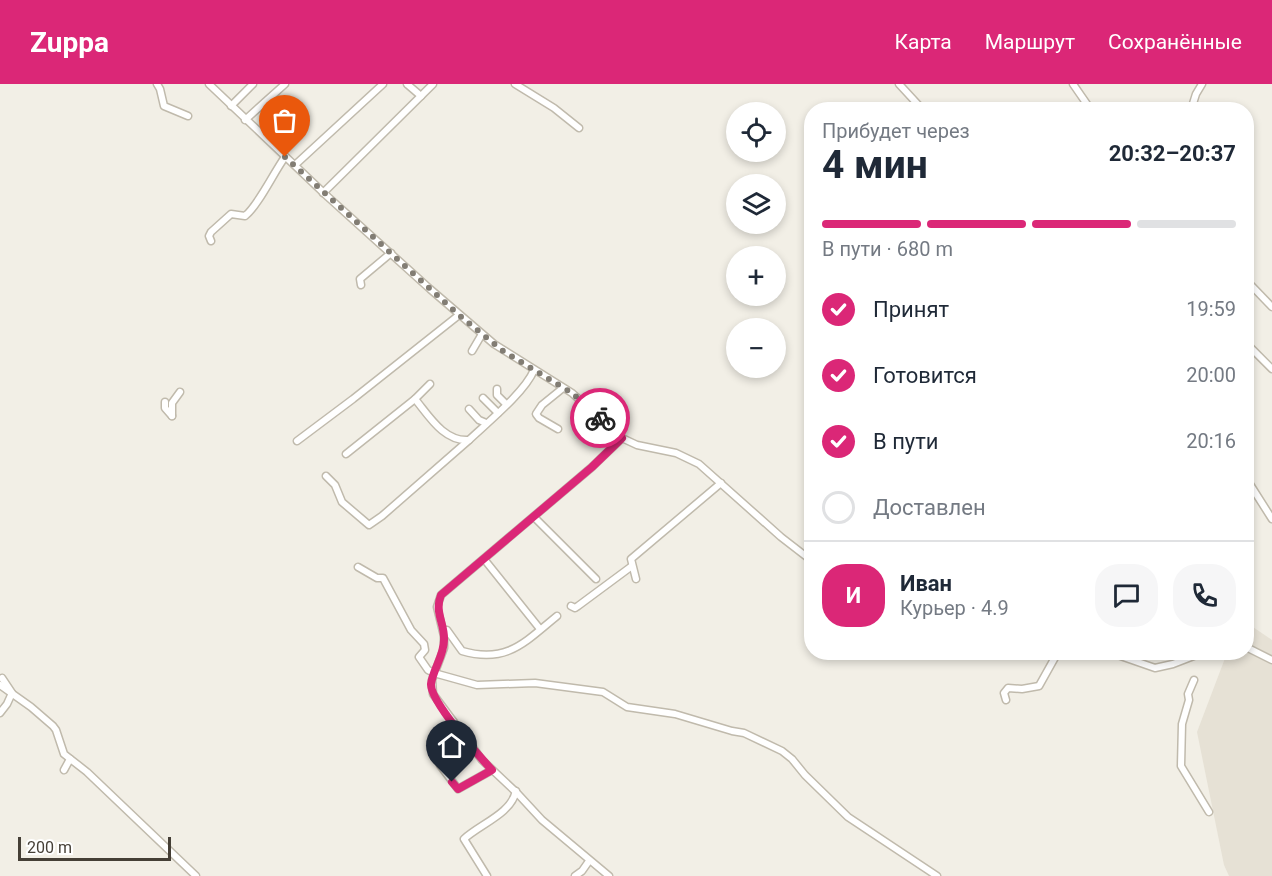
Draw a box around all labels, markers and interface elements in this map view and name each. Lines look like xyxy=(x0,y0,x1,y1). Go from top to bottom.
text: Zuppa xyxy=(30,26,109,59)
text: Карта xyxy=(895,30,952,54)
text: Маршрут xyxy=(985,30,1075,54)
text: Сохранённые xyxy=(1108,30,1242,54)
pin xyxy=(259,95,310,157)
map controls xyxy=(726,102,786,378)
button: locate xyxy=(726,102,786,162)
icon: bag xyxy=(268,104,301,137)
text: Прибудет через xyxy=(822,119,970,143)
text: 20:32–20:37 xyxy=(1109,141,1236,166)
text: 4 мин xyxy=(822,142,928,188)
button: layers xyxy=(726,174,786,234)
text: В пути · 680 m xyxy=(822,237,953,261)
button: + xyxy=(726,246,786,306)
icon: check xyxy=(822,293,855,326)
text: Принят xyxy=(873,297,949,322)
text: 19:59 xyxy=(1186,297,1236,321)
button: − xyxy=(726,318,786,378)
icon: check xyxy=(822,359,855,392)
text: Готовится xyxy=(873,363,977,388)
text: 20:00 xyxy=(1186,363,1236,387)
courier xyxy=(570,388,630,448)
icon: bike xyxy=(584,402,617,435)
icon: check xyxy=(822,425,855,458)
text: В пути xyxy=(873,429,939,454)
text: 20:16 xyxy=(1186,429,1236,453)
text: Доставлен xyxy=(873,495,986,520)
button: chat xyxy=(1095,564,1158,627)
button: phone xyxy=(1173,564,1236,627)
text: Иван xyxy=(900,571,952,596)
text: И xyxy=(846,583,861,608)
text: Курьер · 4.9 xyxy=(900,596,1009,620)
pin xyxy=(426,720,477,782)
icon: home xyxy=(435,729,468,762)
scale bar xyxy=(18,834,171,862)
text: 200 m xyxy=(27,838,72,857)

